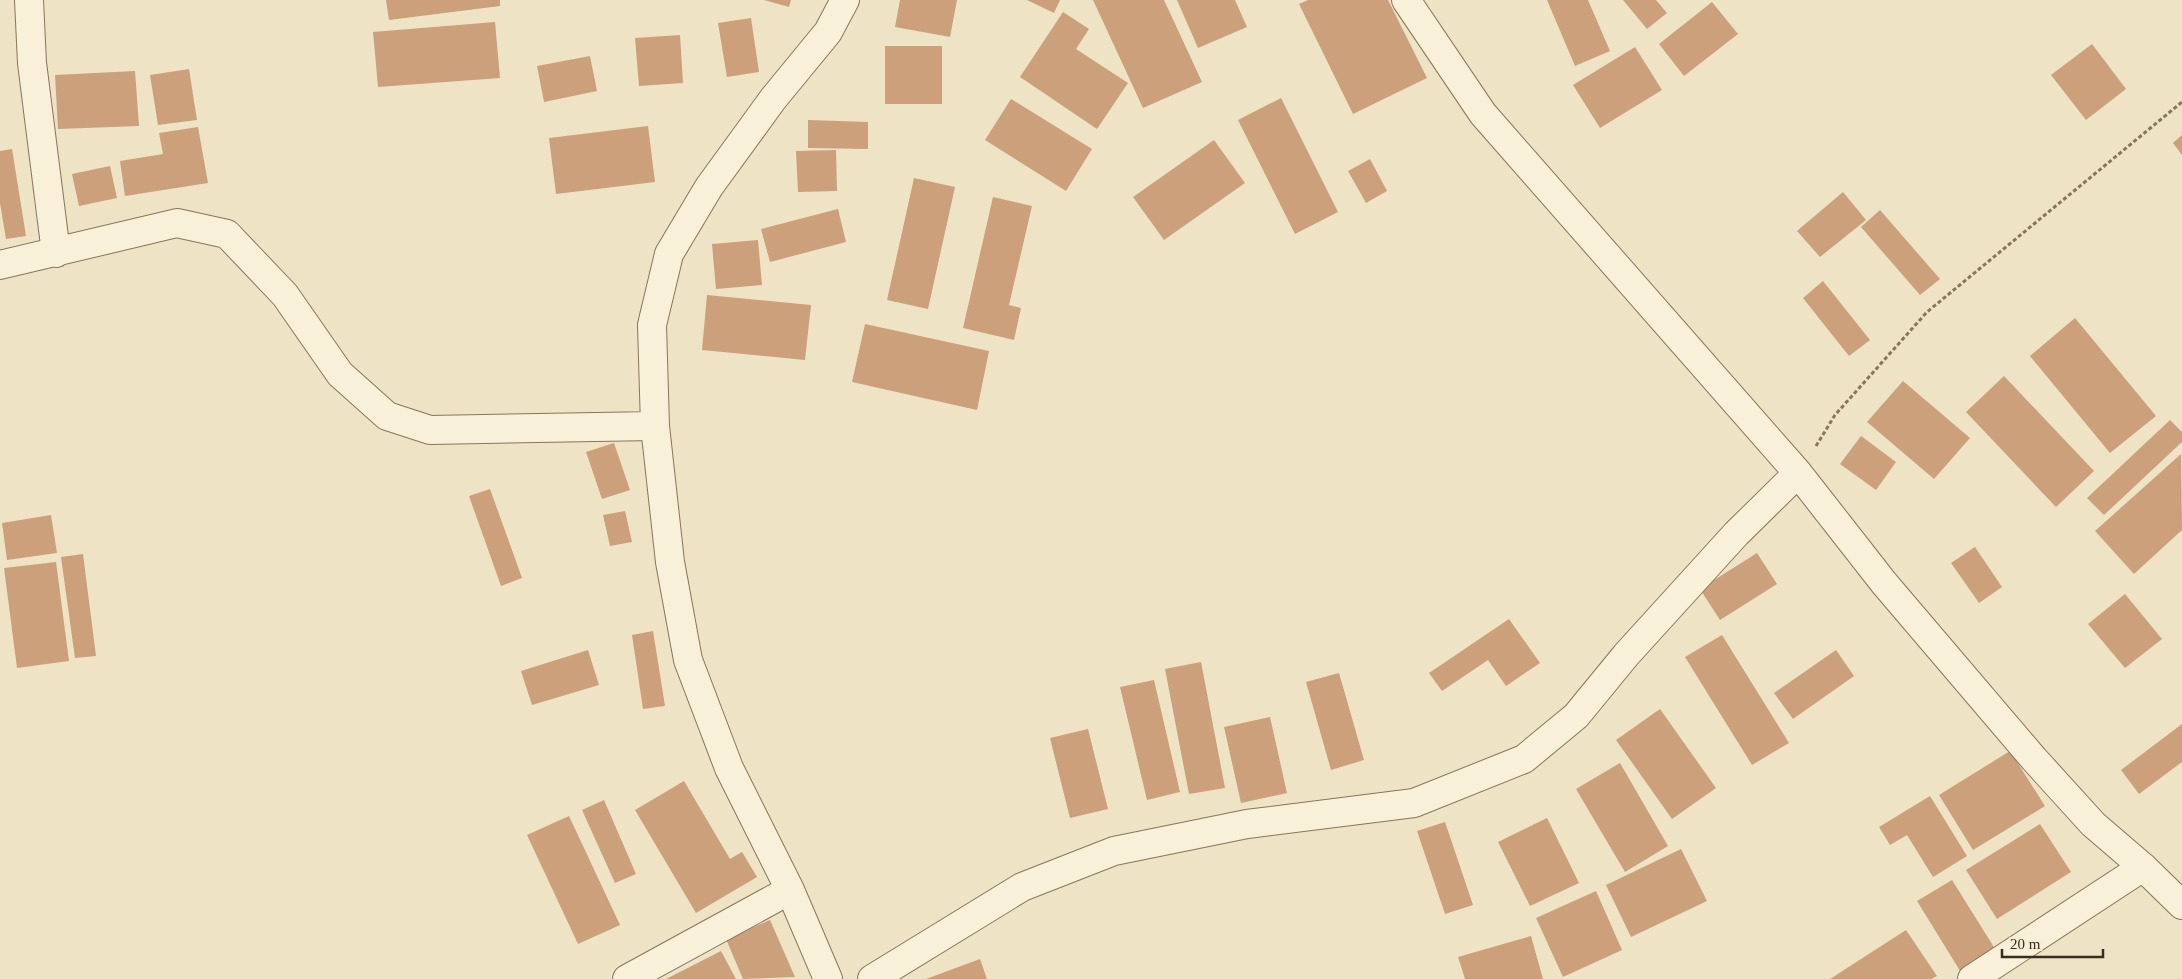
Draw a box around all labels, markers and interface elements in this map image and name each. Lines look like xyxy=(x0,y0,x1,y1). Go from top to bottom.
scale bar xyxy=(2002,926,2103,958)
text: 20 m xyxy=(2010,936,2041,952)

